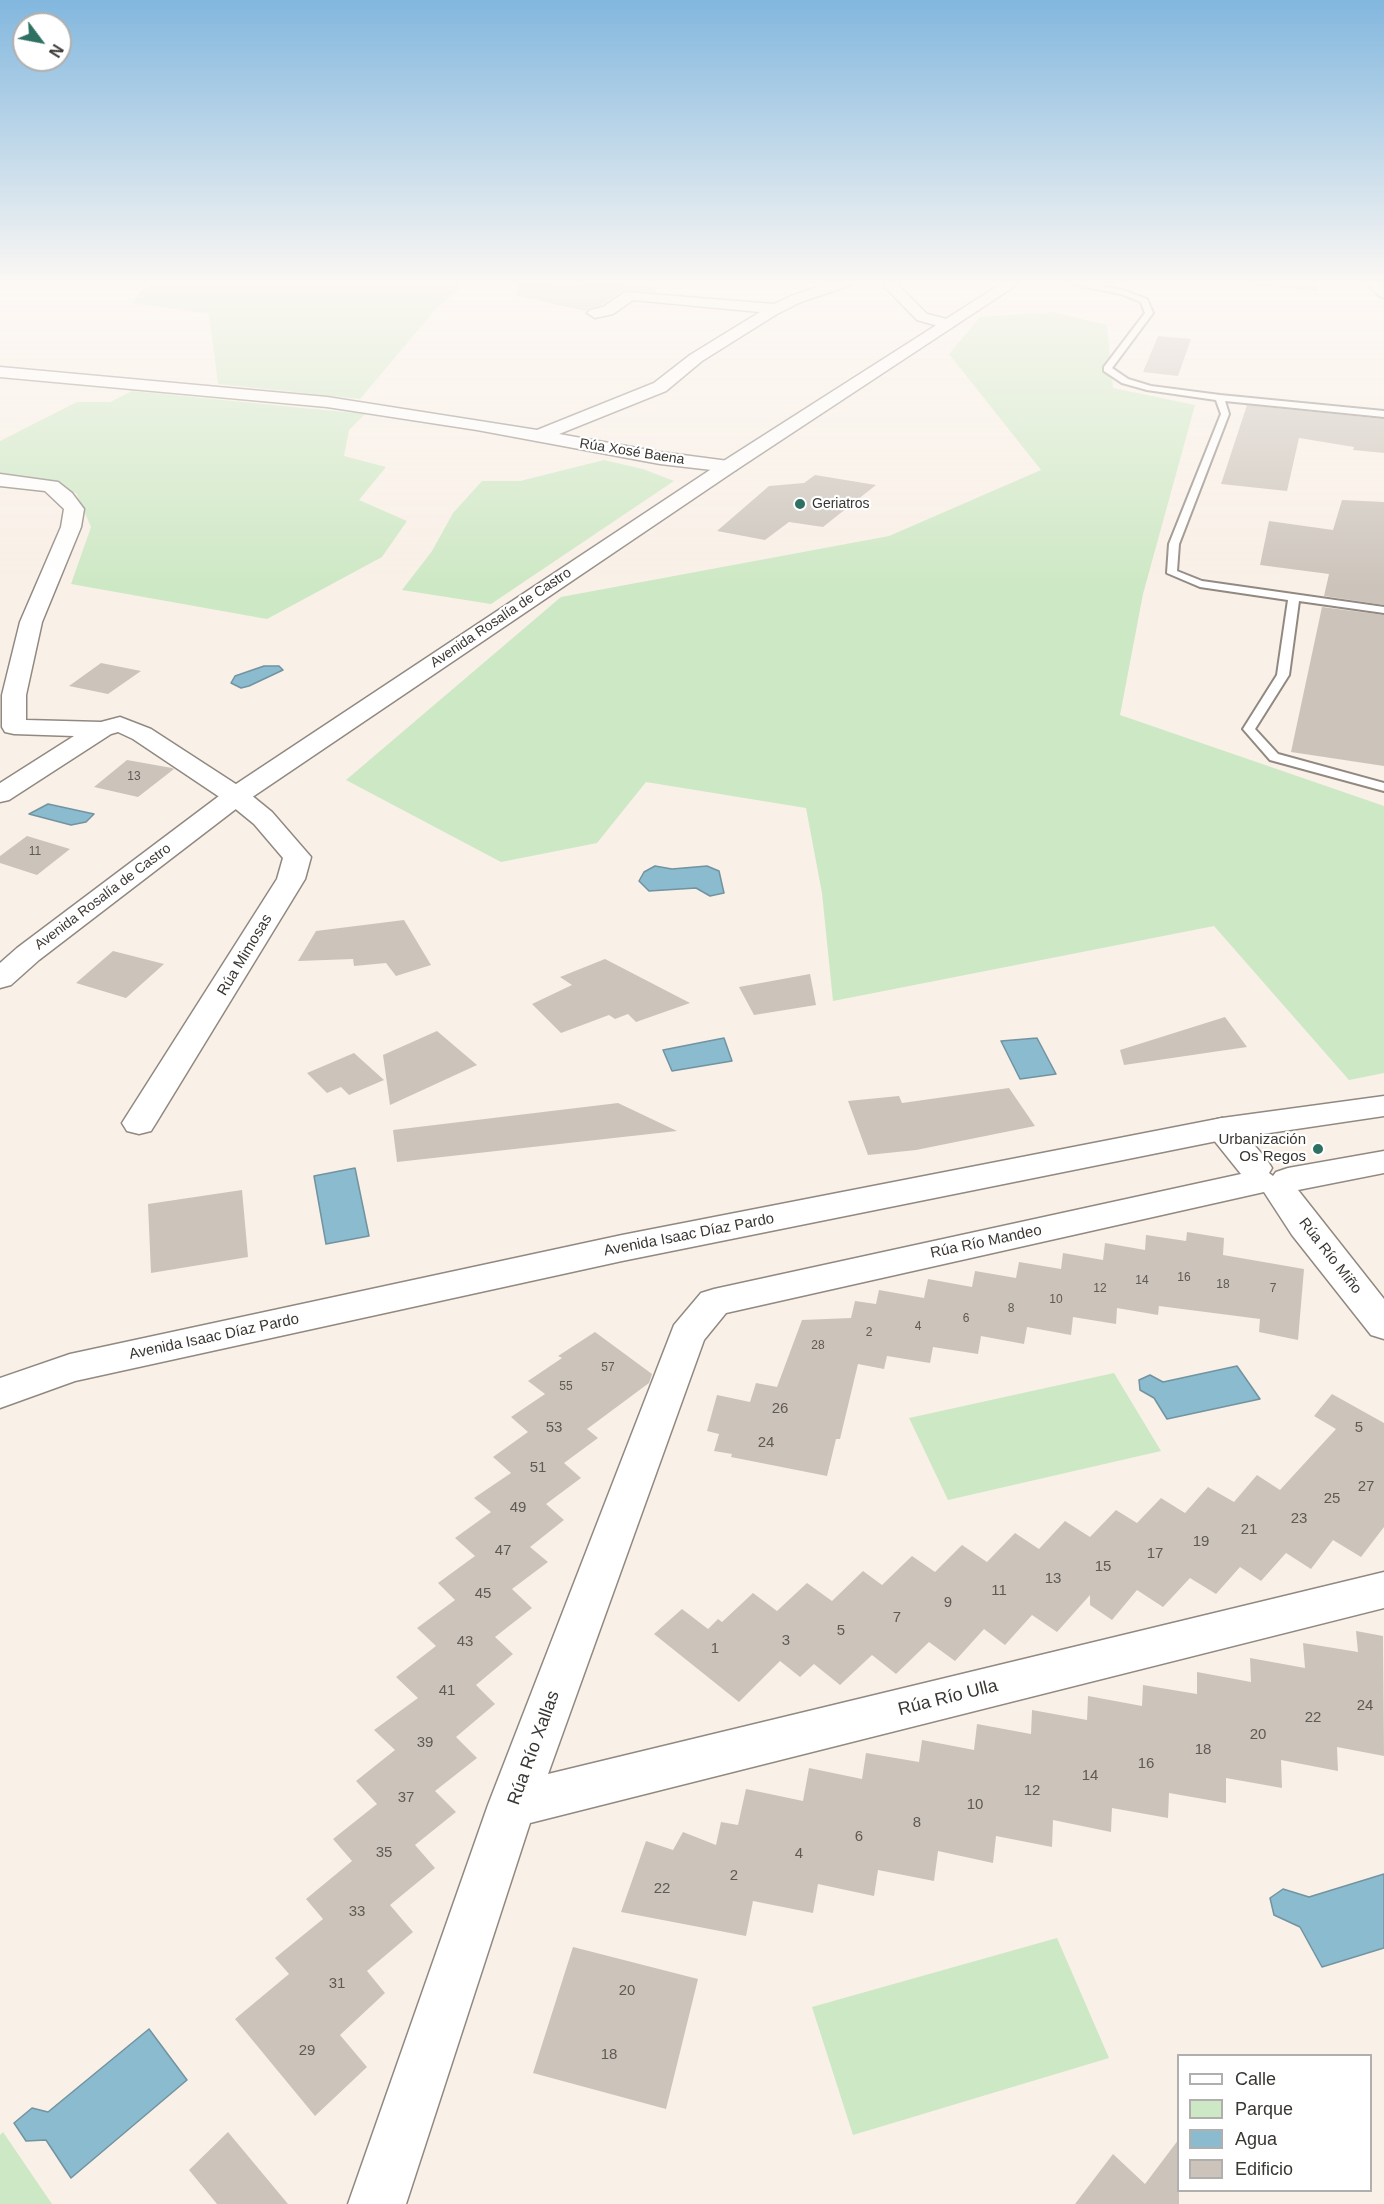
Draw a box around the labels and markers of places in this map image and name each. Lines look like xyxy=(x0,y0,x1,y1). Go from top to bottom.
place label: Geriatros xyxy=(812,496,870,512)
marker: Geriatros xyxy=(793,497,807,511)
place label: Urbanización Os Regos xyxy=(1218,1131,1306,1166)
marker: Urbanización Os Regos xyxy=(1311,1142,1325,1156)

